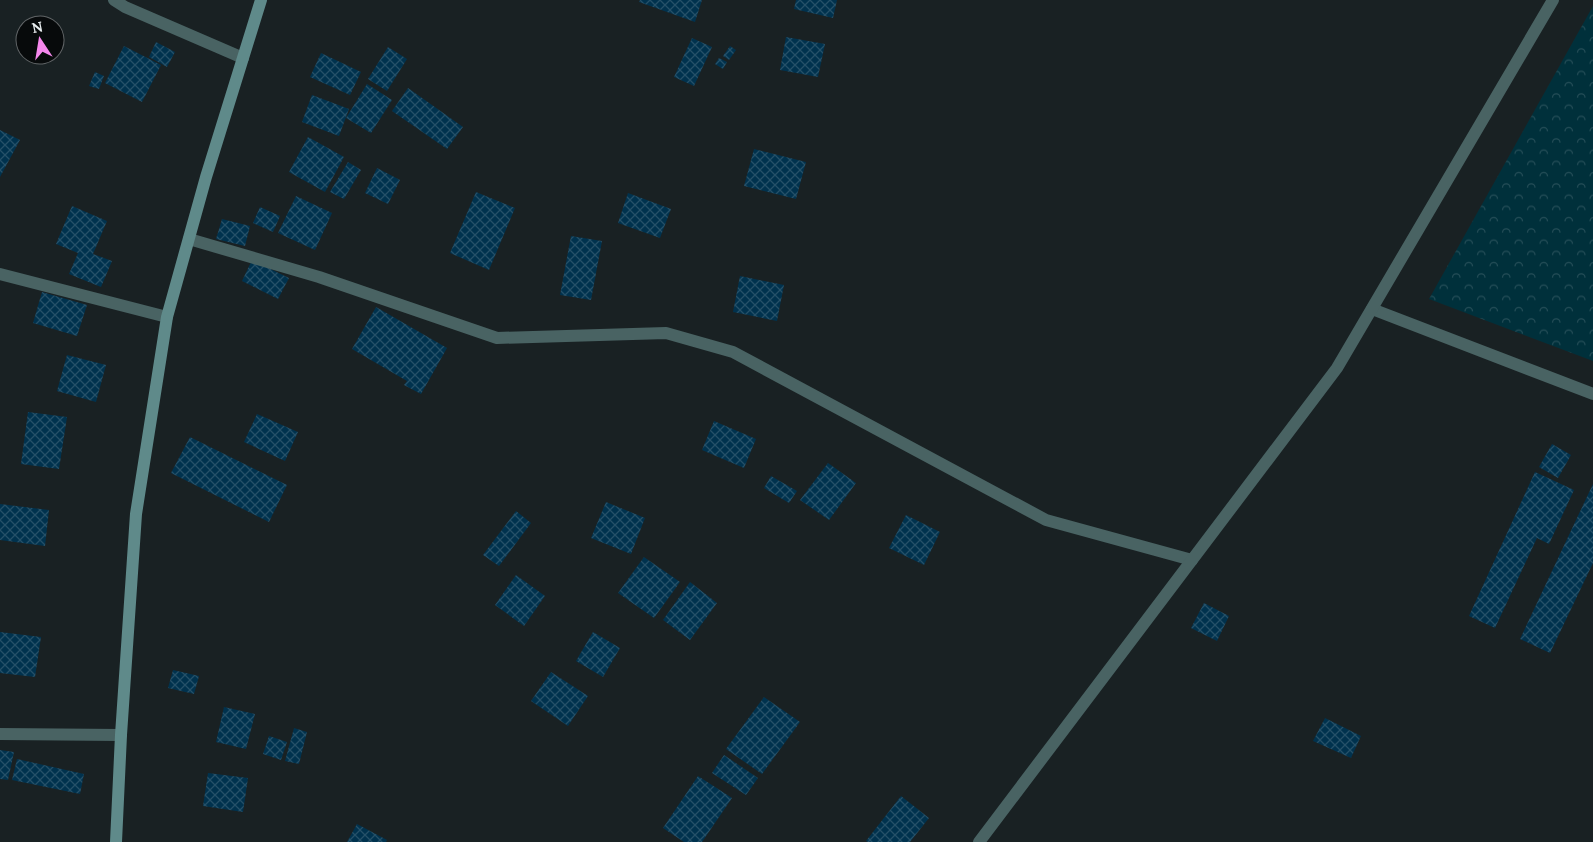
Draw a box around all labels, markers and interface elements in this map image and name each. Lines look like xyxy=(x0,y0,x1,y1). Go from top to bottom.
north arrow xyxy=(15,15,65,65)
text: N xyxy=(30,17,45,37)

